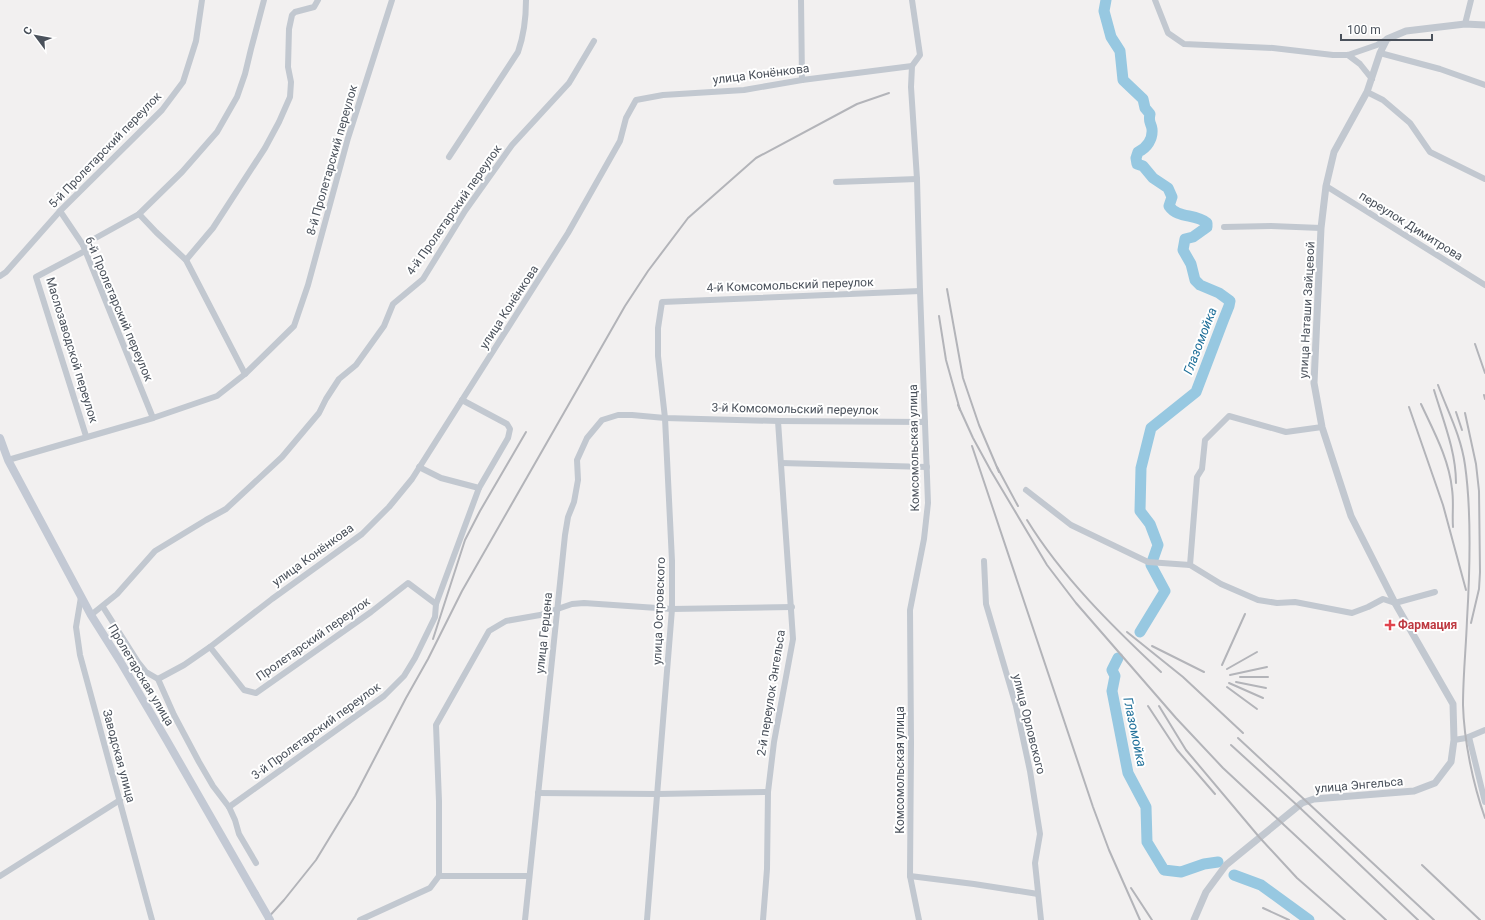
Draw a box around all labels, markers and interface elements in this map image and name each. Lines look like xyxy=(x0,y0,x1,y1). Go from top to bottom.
north arrow xyxy=(16,16,56,56)
scale bar xyxy=(1341,16,1432,42)
text: 100 m xyxy=(1347,23,1381,37)
text: С xyxy=(21,24,35,37)
street label: улица Конёнкова xyxy=(712,61,810,87)
street label: 8-й Пролетарский переулок xyxy=(304,83,360,237)
street label: 5-й Пролетарский переулок xyxy=(46,89,165,211)
street label: 4-й Пролетарский переулок xyxy=(404,142,505,278)
street label: переулок Димитрова xyxy=(1357,188,1465,264)
street label: 6-й Пролетарский переулок xyxy=(82,235,156,384)
street label: улица Наташи Зайцевой xyxy=(1296,241,1318,379)
street label: улица Конёнкова xyxy=(477,262,541,352)
street label: Маслозаводской переулок xyxy=(43,275,101,425)
street label: 4-й Комсомольский переулок xyxy=(706,275,874,295)
water label: Глазомойка xyxy=(1180,305,1220,377)
street label: Комсомольская улица xyxy=(906,384,922,512)
street label: 3-й Комсомольский переулок xyxy=(711,401,879,417)
street label: улица Конёнкова xyxy=(270,521,356,589)
street label: улица Островского xyxy=(650,557,668,665)
street label: улица Герцена xyxy=(533,592,555,674)
street label: Пролетарский переулок xyxy=(253,594,373,684)
place label: Фармация xyxy=(1398,618,1457,632)
marker: Фармация xyxy=(1385,620,1395,630)
street label: Пролетарская улица xyxy=(105,622,177,728)
street label: 2-й переулок Энгельса xyxy=(754,629,788,757)
street label: улица Орловского xyxy=(1010,672,1048,776)
street label: 3-й Пролетарский переулок xyxy=(249,679,384,782)
water label: Глазомойка xyxy=(1120,696,1150,768)
street label: Комсомольская улица xyxy=(893,706,907,834)
street label: Заводская улица xyxy=(100,708,138,804)
street label: улица Энгельса xyxy=(1314,774,1404,796)

